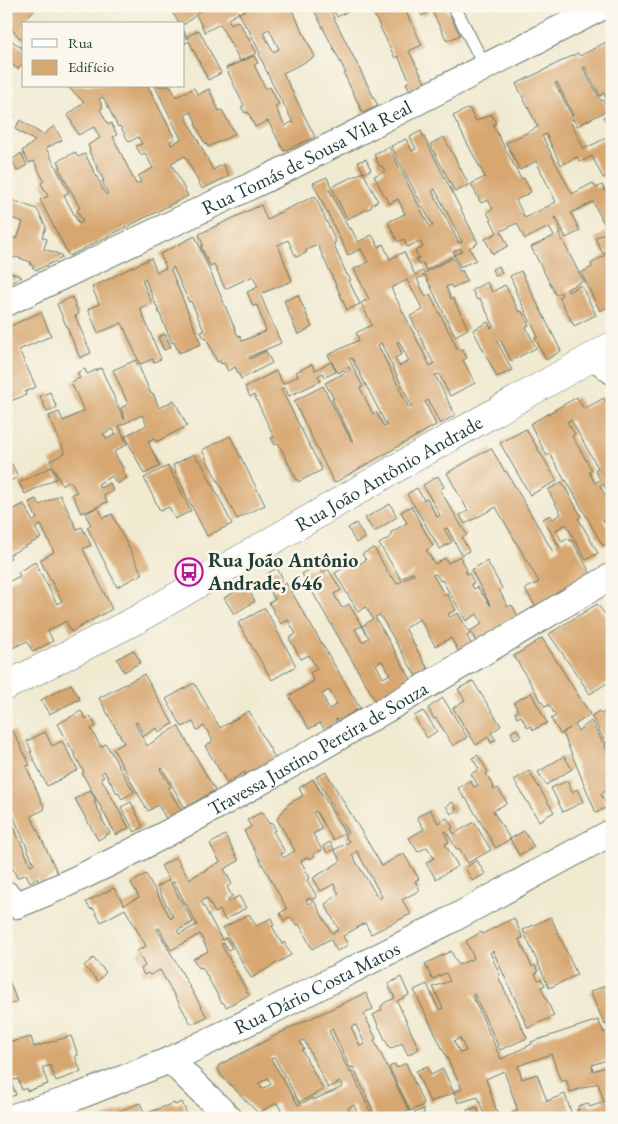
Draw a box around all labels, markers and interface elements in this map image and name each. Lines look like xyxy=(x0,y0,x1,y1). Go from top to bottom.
legend xyxy=(22,22,185,88)
text: Rua xyxy=(68,33,93,52)
text: Edifício xyxy=(68,57,114,76)
street label: Rua Tomás de Sousa Vila Real xyxy=(197,94,416,221)
street label: Rua João Antônio Andrade xyxy=(290,409,487,537)
place label: Rua João Antônio Andrade, 646 xyxy=(207,547,358,596)
bus stop icon: Rua João Antônio Andrade, 646 xyxy=(174,557,204,587)
street label: Travessa Justino Pereira de Souza xyxy=(203,675,433,822)
street label: Rua Dário Costa Matos xyxy=(230,935,404,1040)

